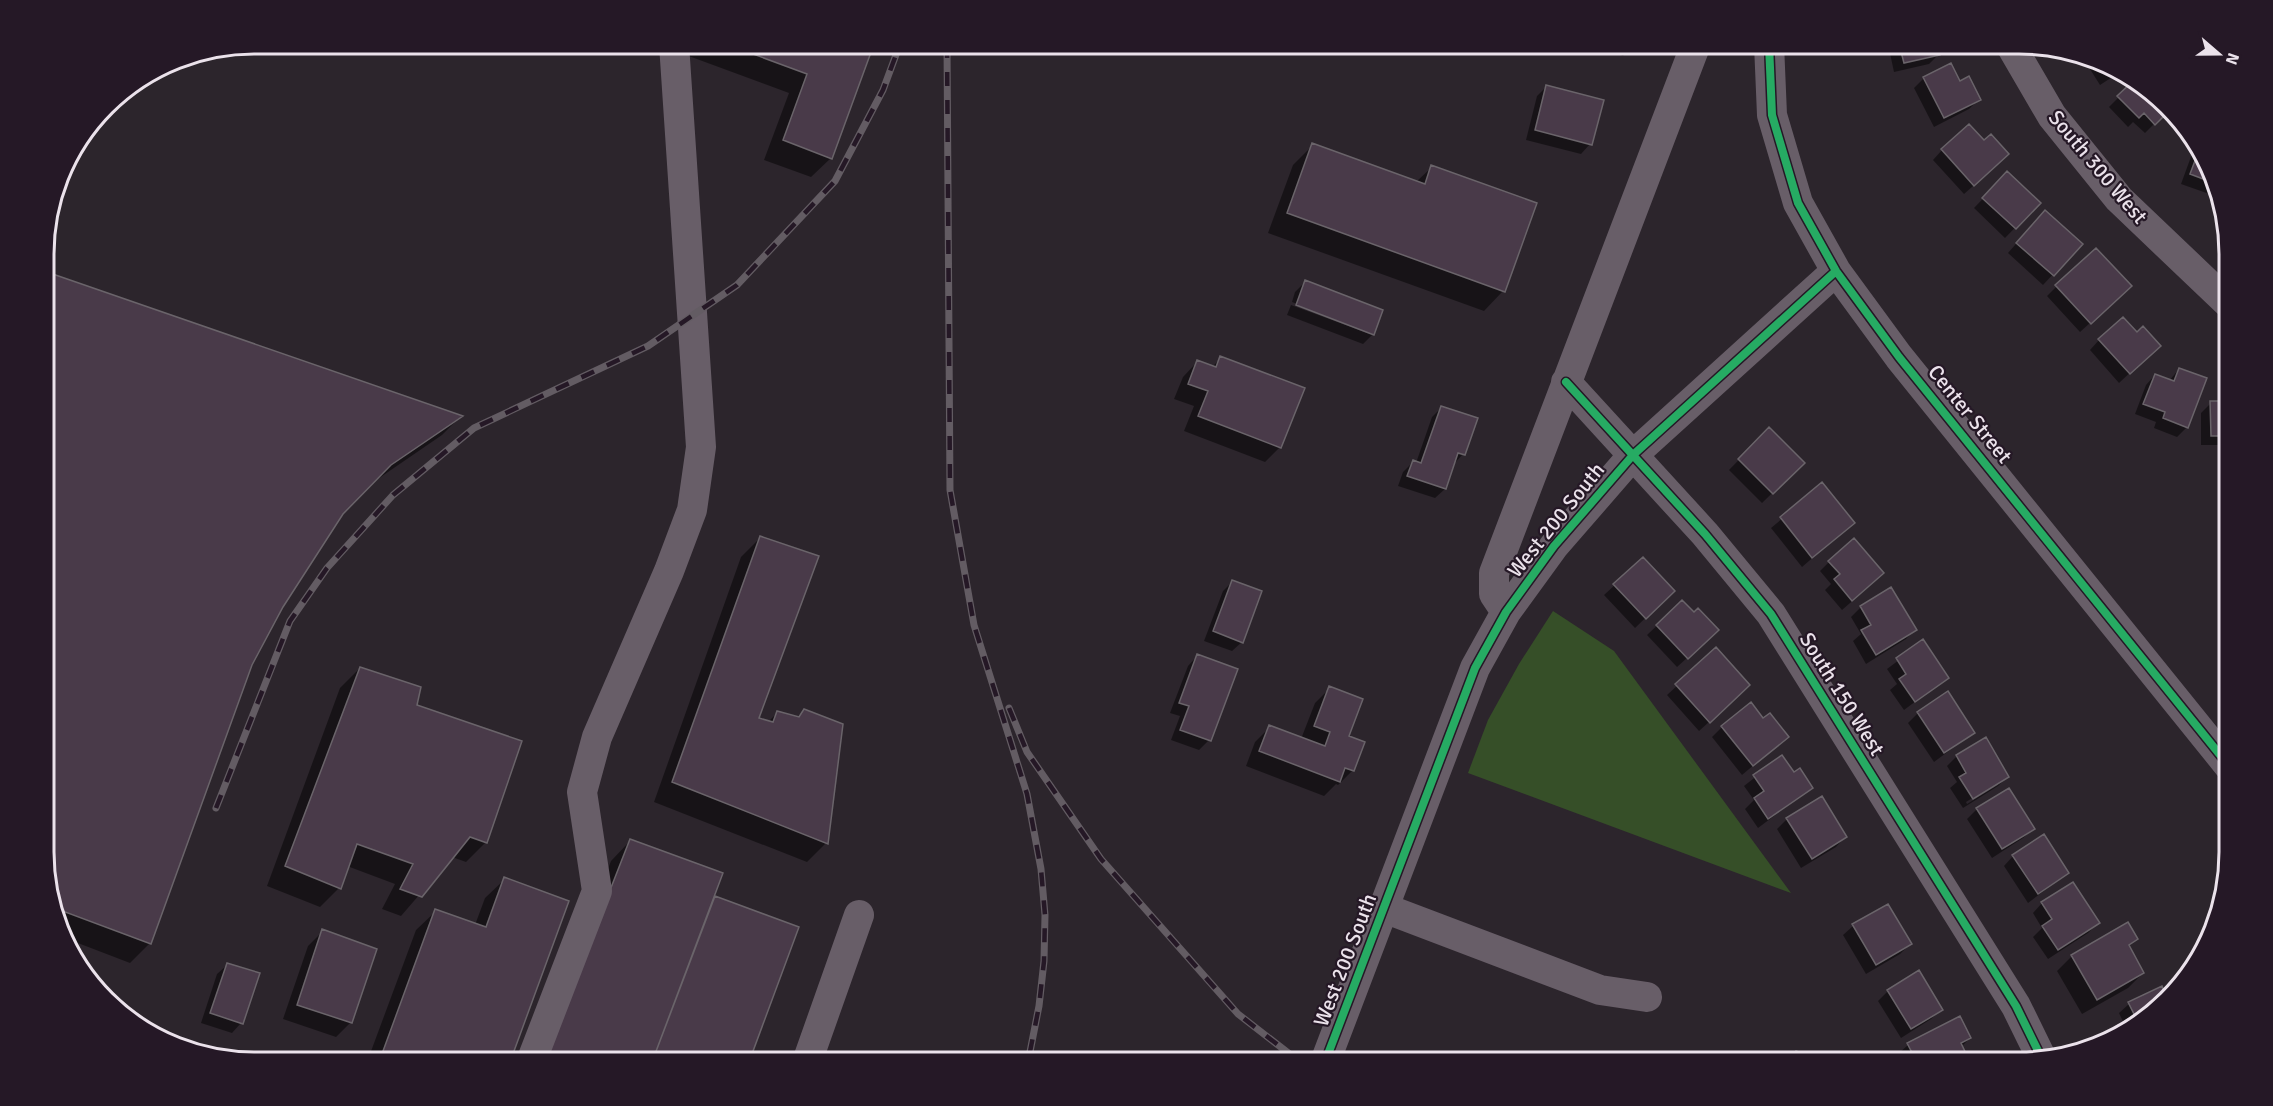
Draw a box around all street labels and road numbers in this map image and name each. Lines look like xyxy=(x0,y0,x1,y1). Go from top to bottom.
street label: South 300 West xyxy=(2043,105,2153,229)
street label: Center Street xyxy=(1922,359,2018,469)
street label: West 200 South xyxy=(1502,457,1610,583)
street label: South 150 West xyxy=(1794,628,1890,760)
street label: West 200 South xyxy=(1308,890,1382,1030)

